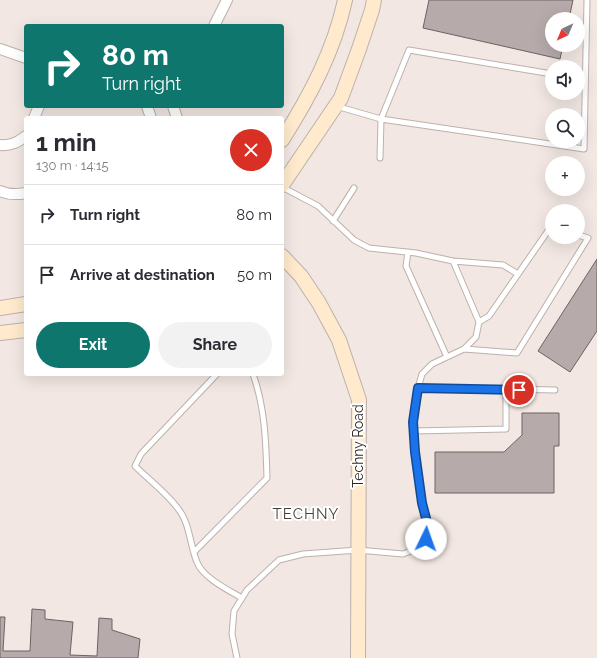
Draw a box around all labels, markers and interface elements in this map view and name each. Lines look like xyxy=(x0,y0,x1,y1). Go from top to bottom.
north arrow xyxy=(545,12,585,52)
map controls xyxy=(545,12,585,244)
text: 80 m xyxy=(102,39,169,72)
icon: right xyxy=(36,40,88,92)
button: sound xyxy=(545,60,585,100)
text: Turn right xyxy=(102,73,181,94)
button: search xyxy=(545,108,585,148)
text: 1 min xyxy=(36,128,97,157)
button: close xyxy=(230,129,272,171)
button: + xyxy=(545,156,585,196)
text: 130 m · 14:15 xyxy=(36,158,109,173)
icon: right xyxy=(36,204,58,226)
button: − xyxy=(545,204,585,244)
text: Turn right xyxy=(70,206,140,224)
text: 80 m xyxy=(236,206,272,224)
icon: arrive xyxy=(36,264,58,286)
text: Arrive at destination xyxy=(70,266,215,284)
text: 50 m xyxy=(237,266,272,284)
button: Exit xyxy=(36,322,150,368)
button: Share xyxy=(158,322,272,368)
pin xyxy=(502,373,536,407)
icon: arrive xyxy=(508,379,530,401)
street label: Techny Road xyxy=(350,404,366,488)
district label: TECHNY xyxy=(273,505,339,523)
position arrow xyxy=(405,518,447,560)

